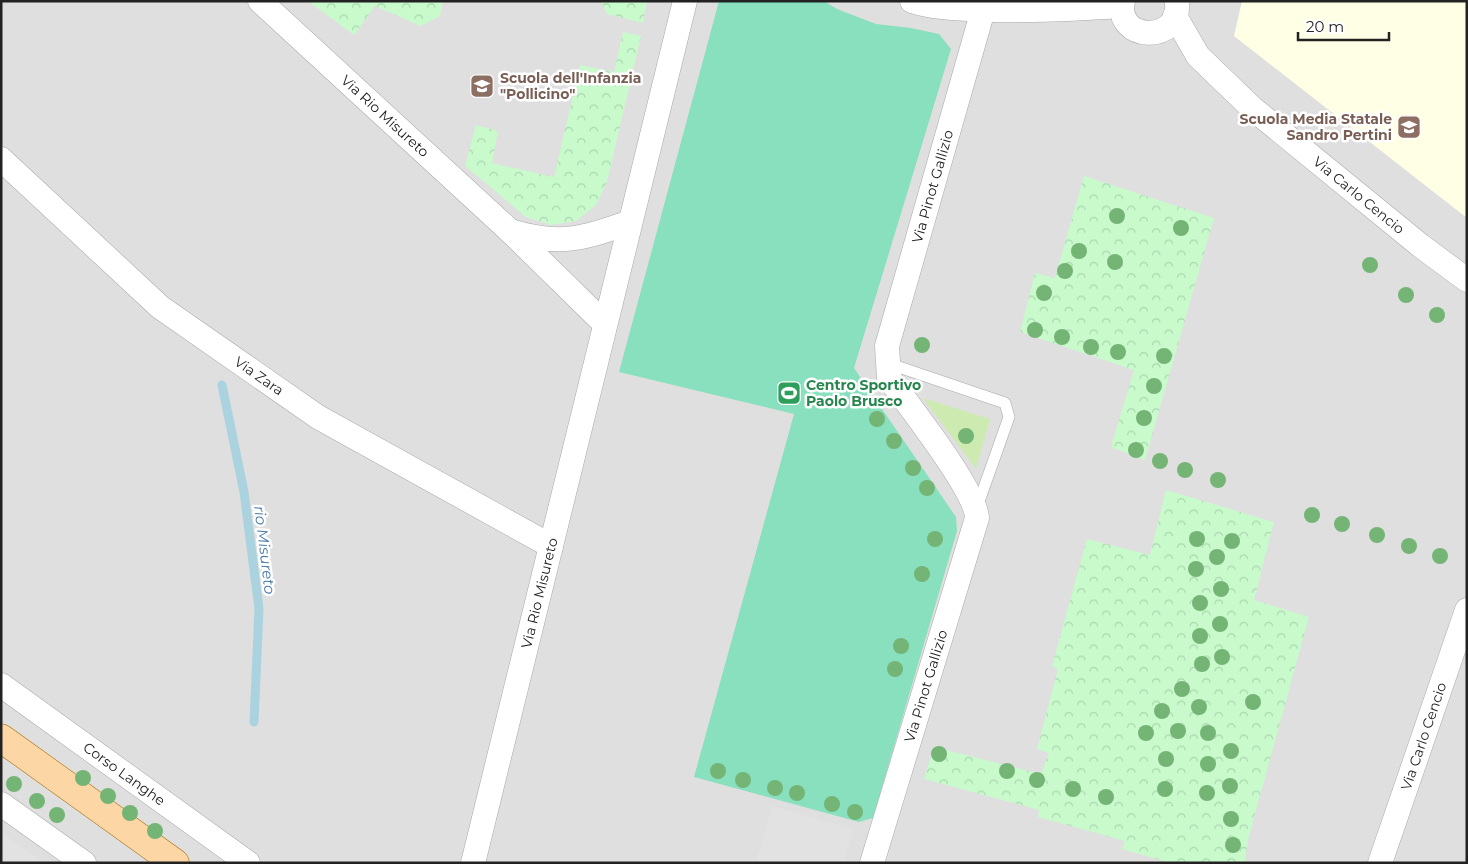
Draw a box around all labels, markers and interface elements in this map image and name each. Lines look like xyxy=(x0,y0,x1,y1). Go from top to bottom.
scale bar xyxy=(1298,10,1389,42)
text: 20 m xyxy=(1306,17,1344,36)
place label: Scuola dell'Infanzia "Pollicino" xyxy=(500,69,641,103)
street label: Via Rio Misureto xyxy=(337,71,433,161)
school or university icon: Scuola dell'Infanzia "Pollicino" xyxy=(469,73,495,99)
place label: Scuola Media Statale Sandro Pertini xyxy=(1240,110,1392,144)
school or university icon: Scuola Media Statale Sandro Pertini xyxy=(1396,114,1422,140)
street label: Via Pinot Gallizio xyxy=(908,128,957,245)
street label: Via Carlo Cencio xyxy=(1309,153,1408,238)
street label: Via Zara xyxy=(231,353,287,399)
place label: Centro Sportivo Paolo Brusco xyxy=(806,376,921,410)
sports icon: Centro Sportivo Paolo Brusco xyxy=(776,380,802,406)
water label: rio Misureto xyxy=(250,505,280,595)
street label: Via Rio Misureto xyxy=(517,536,562,650)
street label: Via Pinot Gallizio xyxy=(900,627,952,745)
street label: Via Carlo Cencio xyxy=(1397,680,1451,793)
street label: Corso Langhe xyxy=(80,738,169,809)

